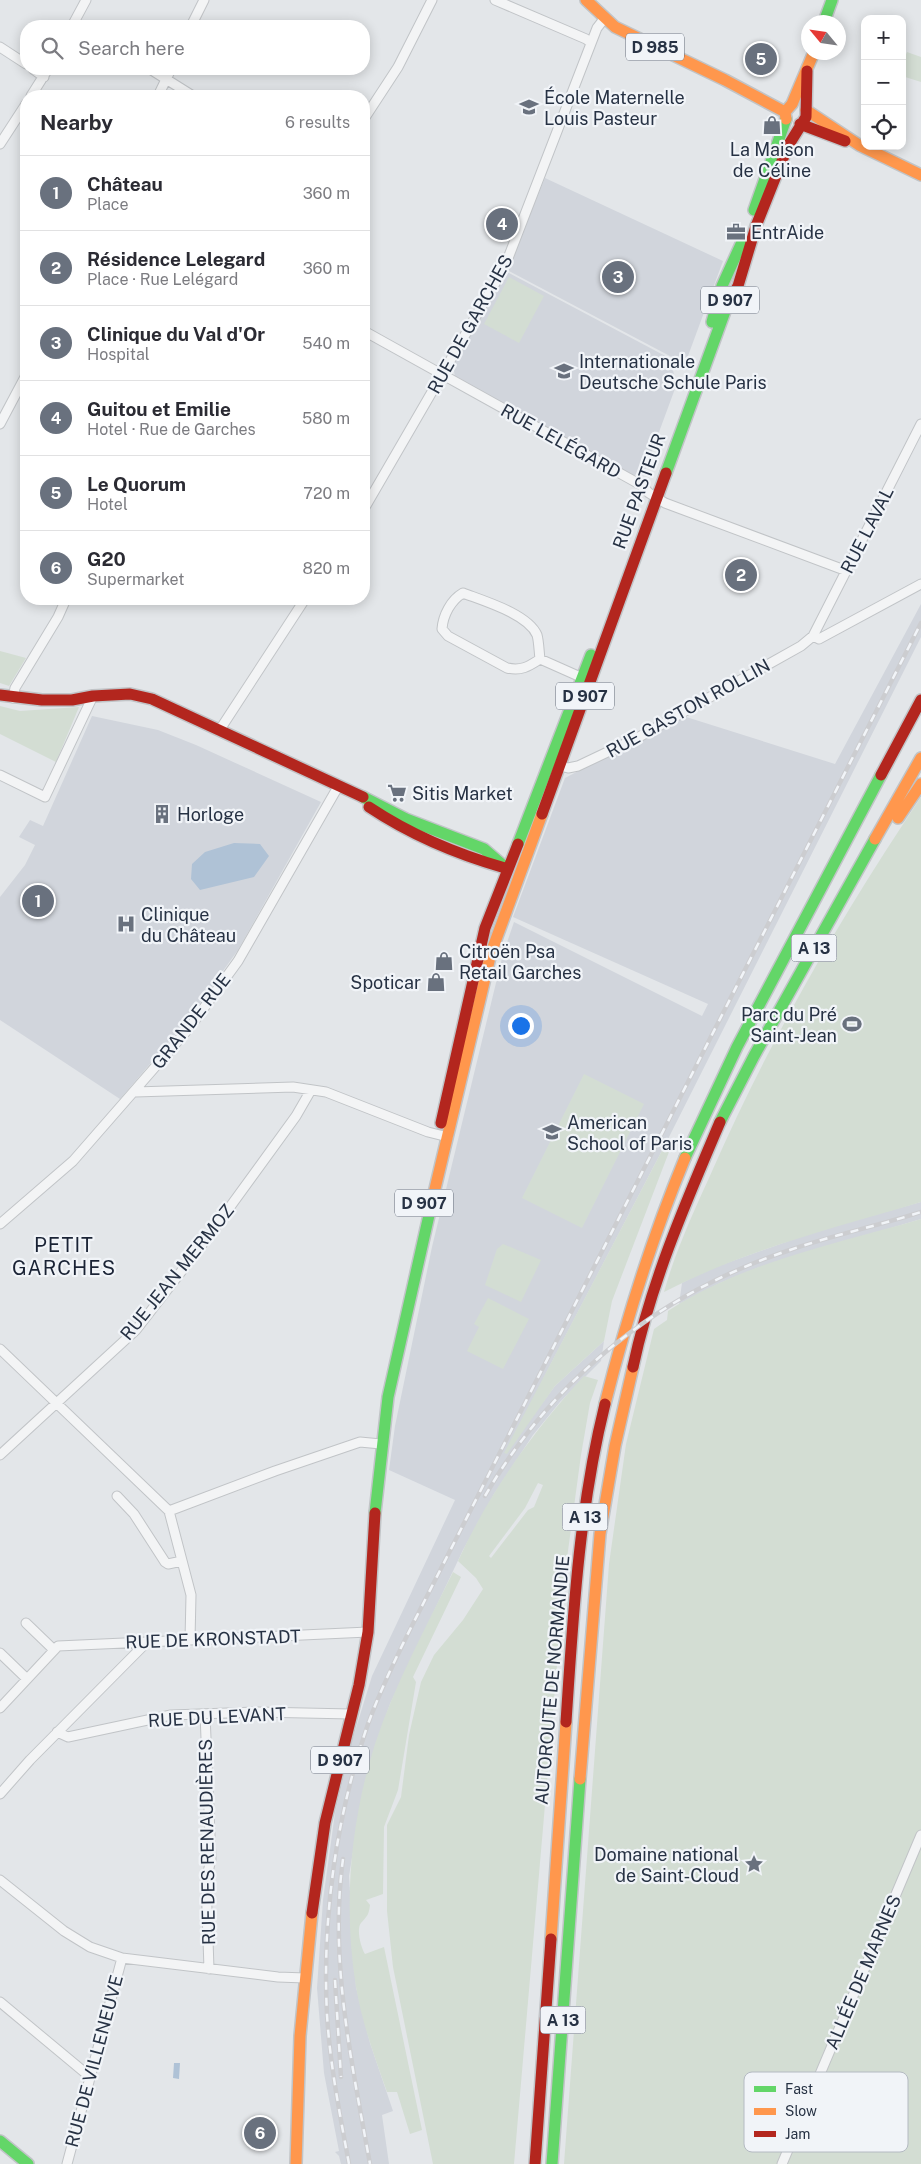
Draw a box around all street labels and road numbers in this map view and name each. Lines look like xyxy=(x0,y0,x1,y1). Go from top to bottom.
road number: D 985 xyxy=(626,34,684,61)
street label: RUE DE GARCHES xyxy=(423,251,517,397)
road number: D 907 xyxy=(701,286,759,314)
street label: RUE LELÉGARD xyxy=(497,398,625,483)
street label: RUE PASTEUR xyxy=(608,430,670,552)
street label: RUE LAVAL xyxy=(836,483,898,577)
street label: RUE GASTON ROLLIN xyxy=(602,654,774,762)
road number: D 907 xyxy=(556,682,614,709)
road number: A 13 xyxy=(792,934,836,961)
street label: GRANDE RUE xyxy=(147,969,235,1073)
road number: D 907 xyxy=(395,1190,453,1216)
street label: RUE JEAN MERMOZ xyxy=(116,1200,238,1344)
road number: A 13 xyxy=(562,1504,608,1530)
street label: AUTOROUTE DE NORMANDIE xyxy=(531,1554,573,1806)
street label: RUE DE KRONSTADT xyxy=(125,1625,301,1653)
street label: RUE DU LEVANT xyxy=(147,1703,287,1731)
street label: RUE DES RENAUDIÈRES xyxy=(194,1739,219,1945)
road number: D 907 xyxy=(311,1746,369,1774)
street label: ALLÉE DE MARNES xyxy=(820,1891,905,2053)
street label: RUE DE VILLENEUVE xyxy=(61,1973,127,2149)
road number: A 13 xyxy=(540,2006,586,2034)

